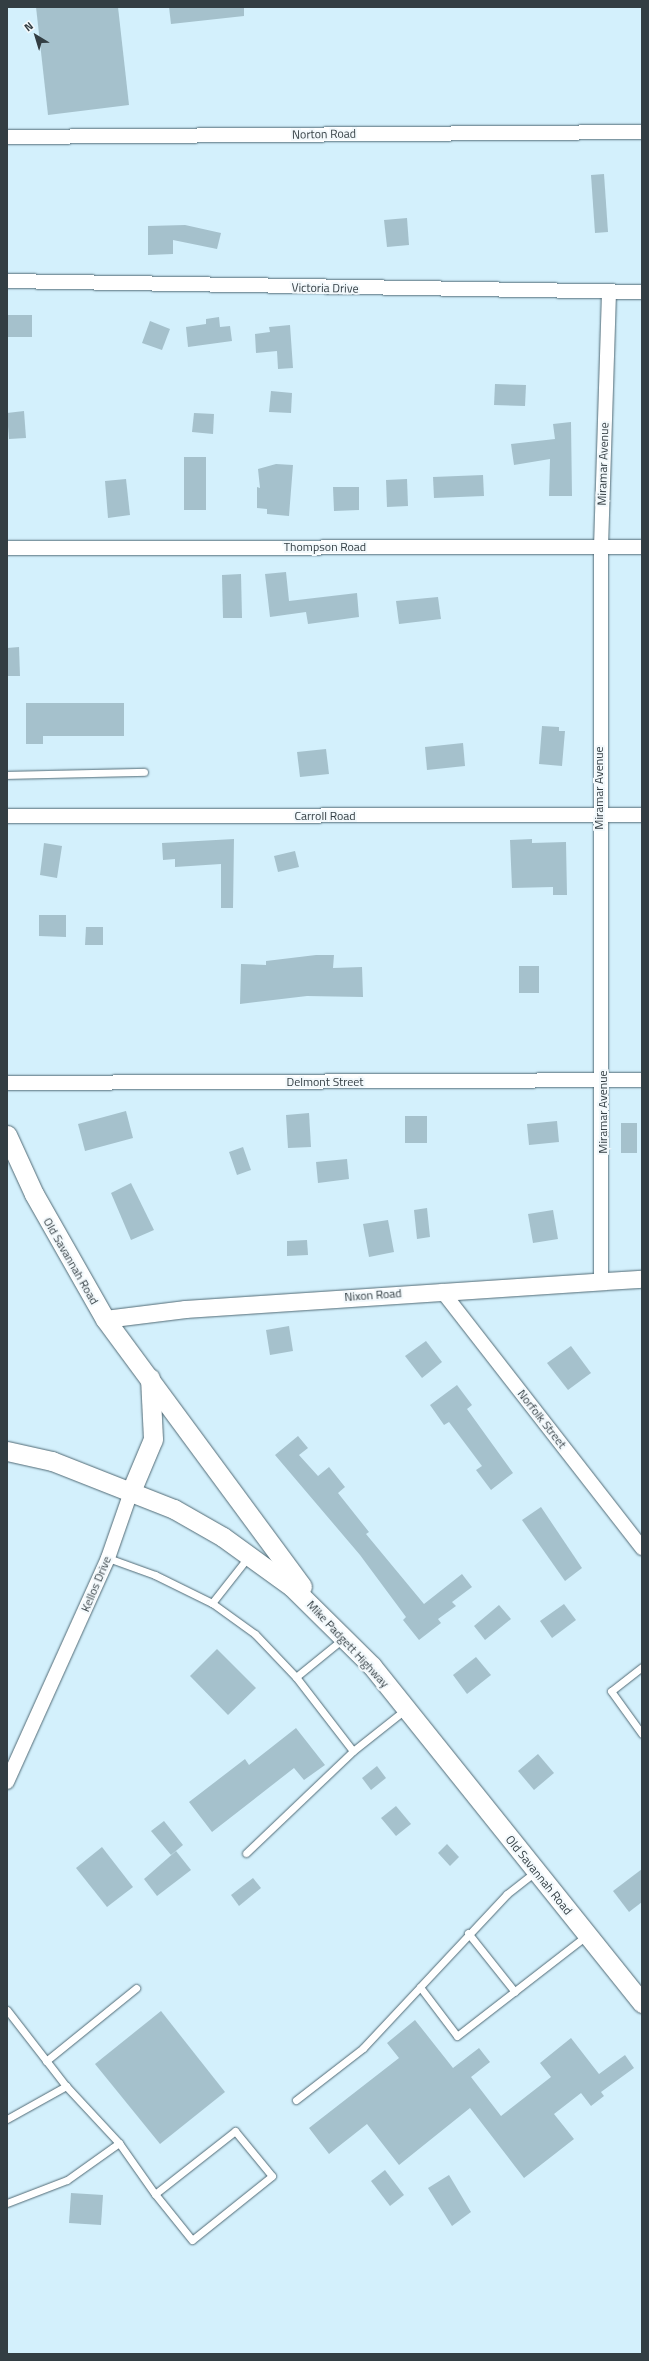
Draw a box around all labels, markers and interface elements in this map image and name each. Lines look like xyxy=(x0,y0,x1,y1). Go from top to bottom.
north arrow xyxy=(16,16,56,56)
text: N xyxy=(21,18,37,35)
street label: Norton Road xyxy=(292,126,356,142)
street label: Victoria Drive xyxy=(291,280,359,296)
street label: Miramar Avenue xyxy=(594,422,612,506)
street label: Thompson Road xyxy=(284,540,366,554)
street label: Miramar Avenue xyxy=(592,746,606,830)
street label: Carroll Road xyxy=(294,809,356,823)
street label: Miramar Avenue xyxy=(596,1070,610,1154)
street label: Delmont Street xyxy=(286,1075,364,1089)
street label: Old Savannah Road xyxy=(40,1215,102,1307)
street label: Nixon Road xyxy=(344,1286,402,1304)
street label: Norfolk Street xyxy=(515,1387,569,1451)
street label: Kellos Drive xyxy=(78,1554,114,1614)
street label: Mike Padgett Highway xyxy=(304,1597,392,1691)
street label: Old Savannah Road xyxy=(503,1832,575,1918)

